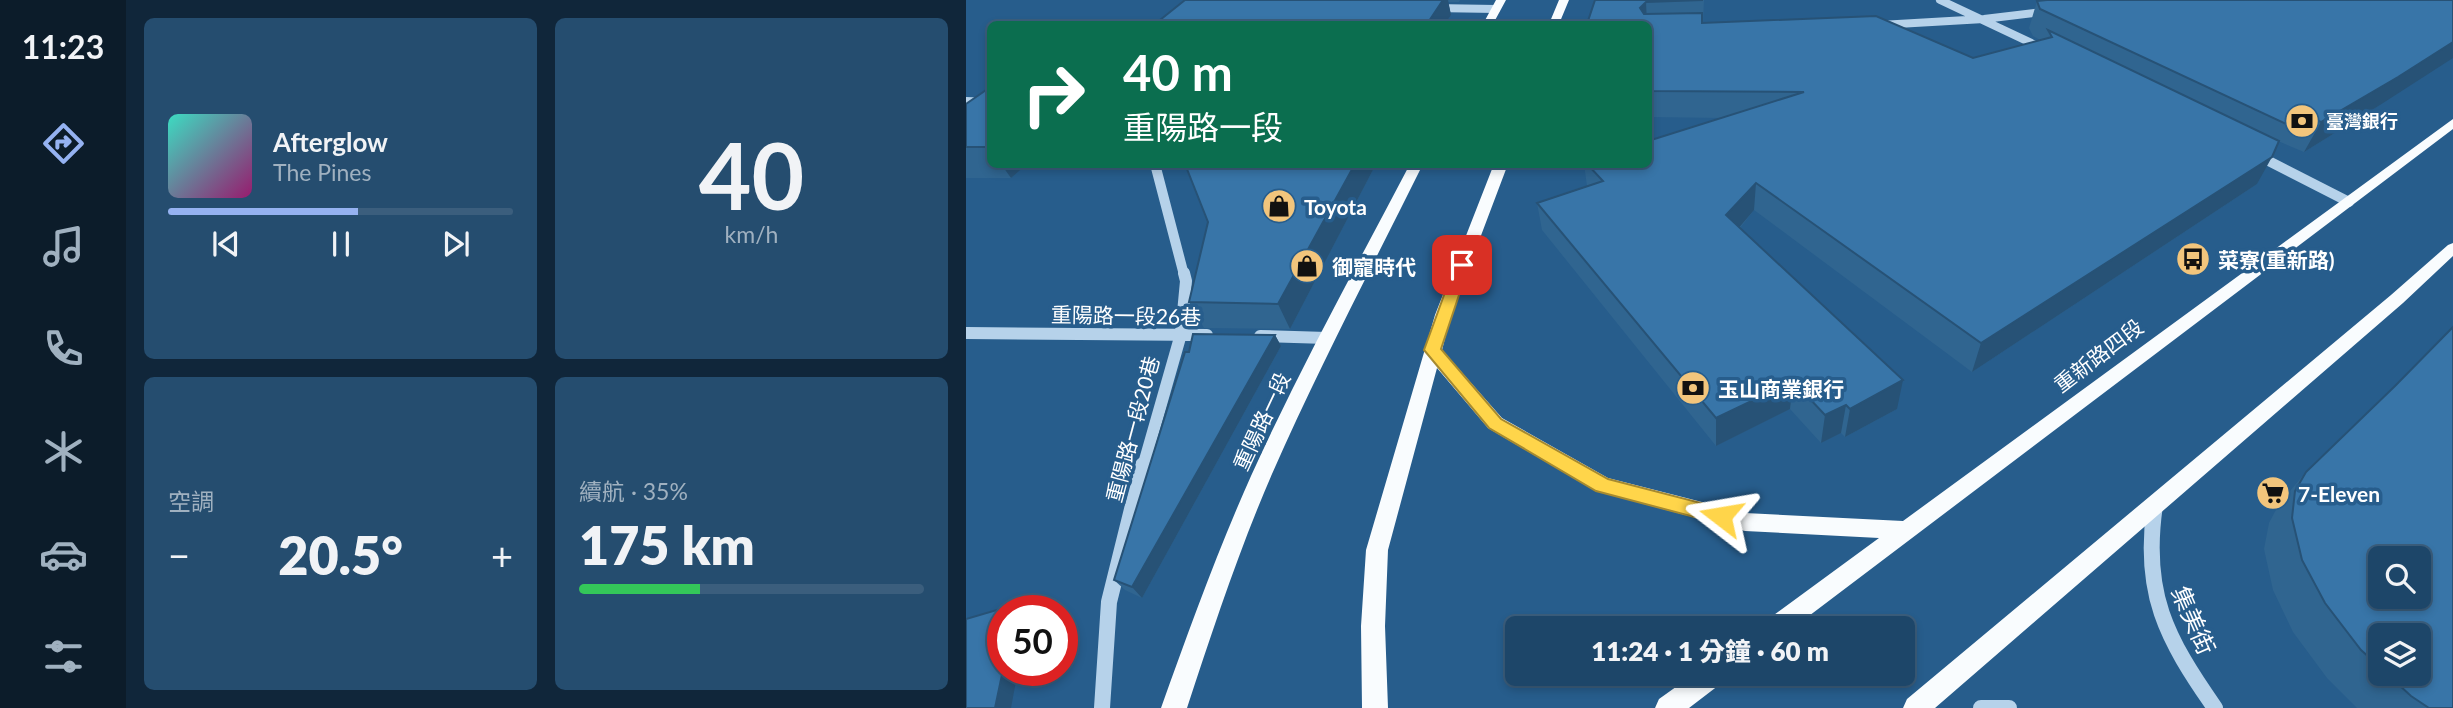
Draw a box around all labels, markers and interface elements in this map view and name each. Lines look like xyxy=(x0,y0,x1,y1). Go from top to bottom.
text: 11:23 xyxy=(22,27,104,66)
text: 40 m xyxy=(1123,43,1233,101)
icon: right xyxy=(1008,49,1099,140)
bank icon: 臺灣銀行 xyxy=(2283,102,2321,140)
text: 重陽路一段 xyxy=(1123,107,1283,146)
place label: 臺灣銀行 xyxy=(2326,110,2398,132)
icon: directions xyxy=(39,119,88,168)
text: 40 xyxy=(699,120,804,229)
text: Afterglow xyxy=(273,126,388,158)
text: The Pines xyxy=(273,158,371,186)
shop icon: Toyota xyxy=(1260,187,1298,225)
place label: Toyota xyxy=(1304,194,1367,219)
text: km/h xyxy=(725,220,778,248)
icon: music xyxy=(39,222,88,271)
icon: previous xyxy=(207,225,245,263)
icon: pause xyxy=(322,225,360,263)
icon: next xyxy=(437,225,475,263)
pin xyxy=(1432,235,1492,295)
bus stop icon: 菜寮(重新路) xyxy=(2174,240,2212,278)
icon: arrive xyxy=(1443,246,1481,284)
shop icon: 御寵時代 xyxy=(1288,247,1326,285)
place label: 菜寮(重新路) xyxy=(2218,247,2335,272)
place label: 御寵時代 xyxy=(1332,254,1416,279)
street label: 重陽路一段26巷 xyxy=(1051,301,1201,329)
street label: 重新路四段 xyxy=(2049,313,2147,397)
icon: phone xyxy=(39,324,88,373)
street label: 重陽路一段20巷 xyxy=(1100,353,1164,505)
street label: 重陽路一段 xyxy=(1227,368,1295,474)
bank icon: 玉山商業銀行 xyxy=(1674,369,1712,407)
place label: 玉山商業銀行 xyxy=(1718,376,1844,401)
icon: climate xyxy=(39,427,88,476)
supermarket icon: 7-Eleven xyxy=(2254,474,2292,512)
text: 續航 · 35% xyxy=(579,477,688,505)
position arrow xyxy=(1684,479,1758,553)
place label: 7-Eleven xyxy=(2298,481,2380,506)
text: 空調 xyxy=(168,487,214,515)
text: 175 km xyxy=(579,514,755,576)
text: 20.5° xyxy=(278,524,403,586)
icon: car xyxy=(39,530,88,579)
text: − xyxy=(168,532,190,578)
text: + xyxy=(491,532,513,578)
map controls xyxy=(2368,546,2431,686)
button: search xyxy=(2368,546,2431,609)
street label: 集美街 xyxy=(2166,581,2222,659)
speed limit sign: 50 xyxy=(987,595,1078,686)
button: layers xyxy=(2368,623,2431,686)
icon: filters xyxy=(39,632,88,681)
text: 11:24 · 1 分鐘 · 60 m xyxy=(1591,635,1829,667)

